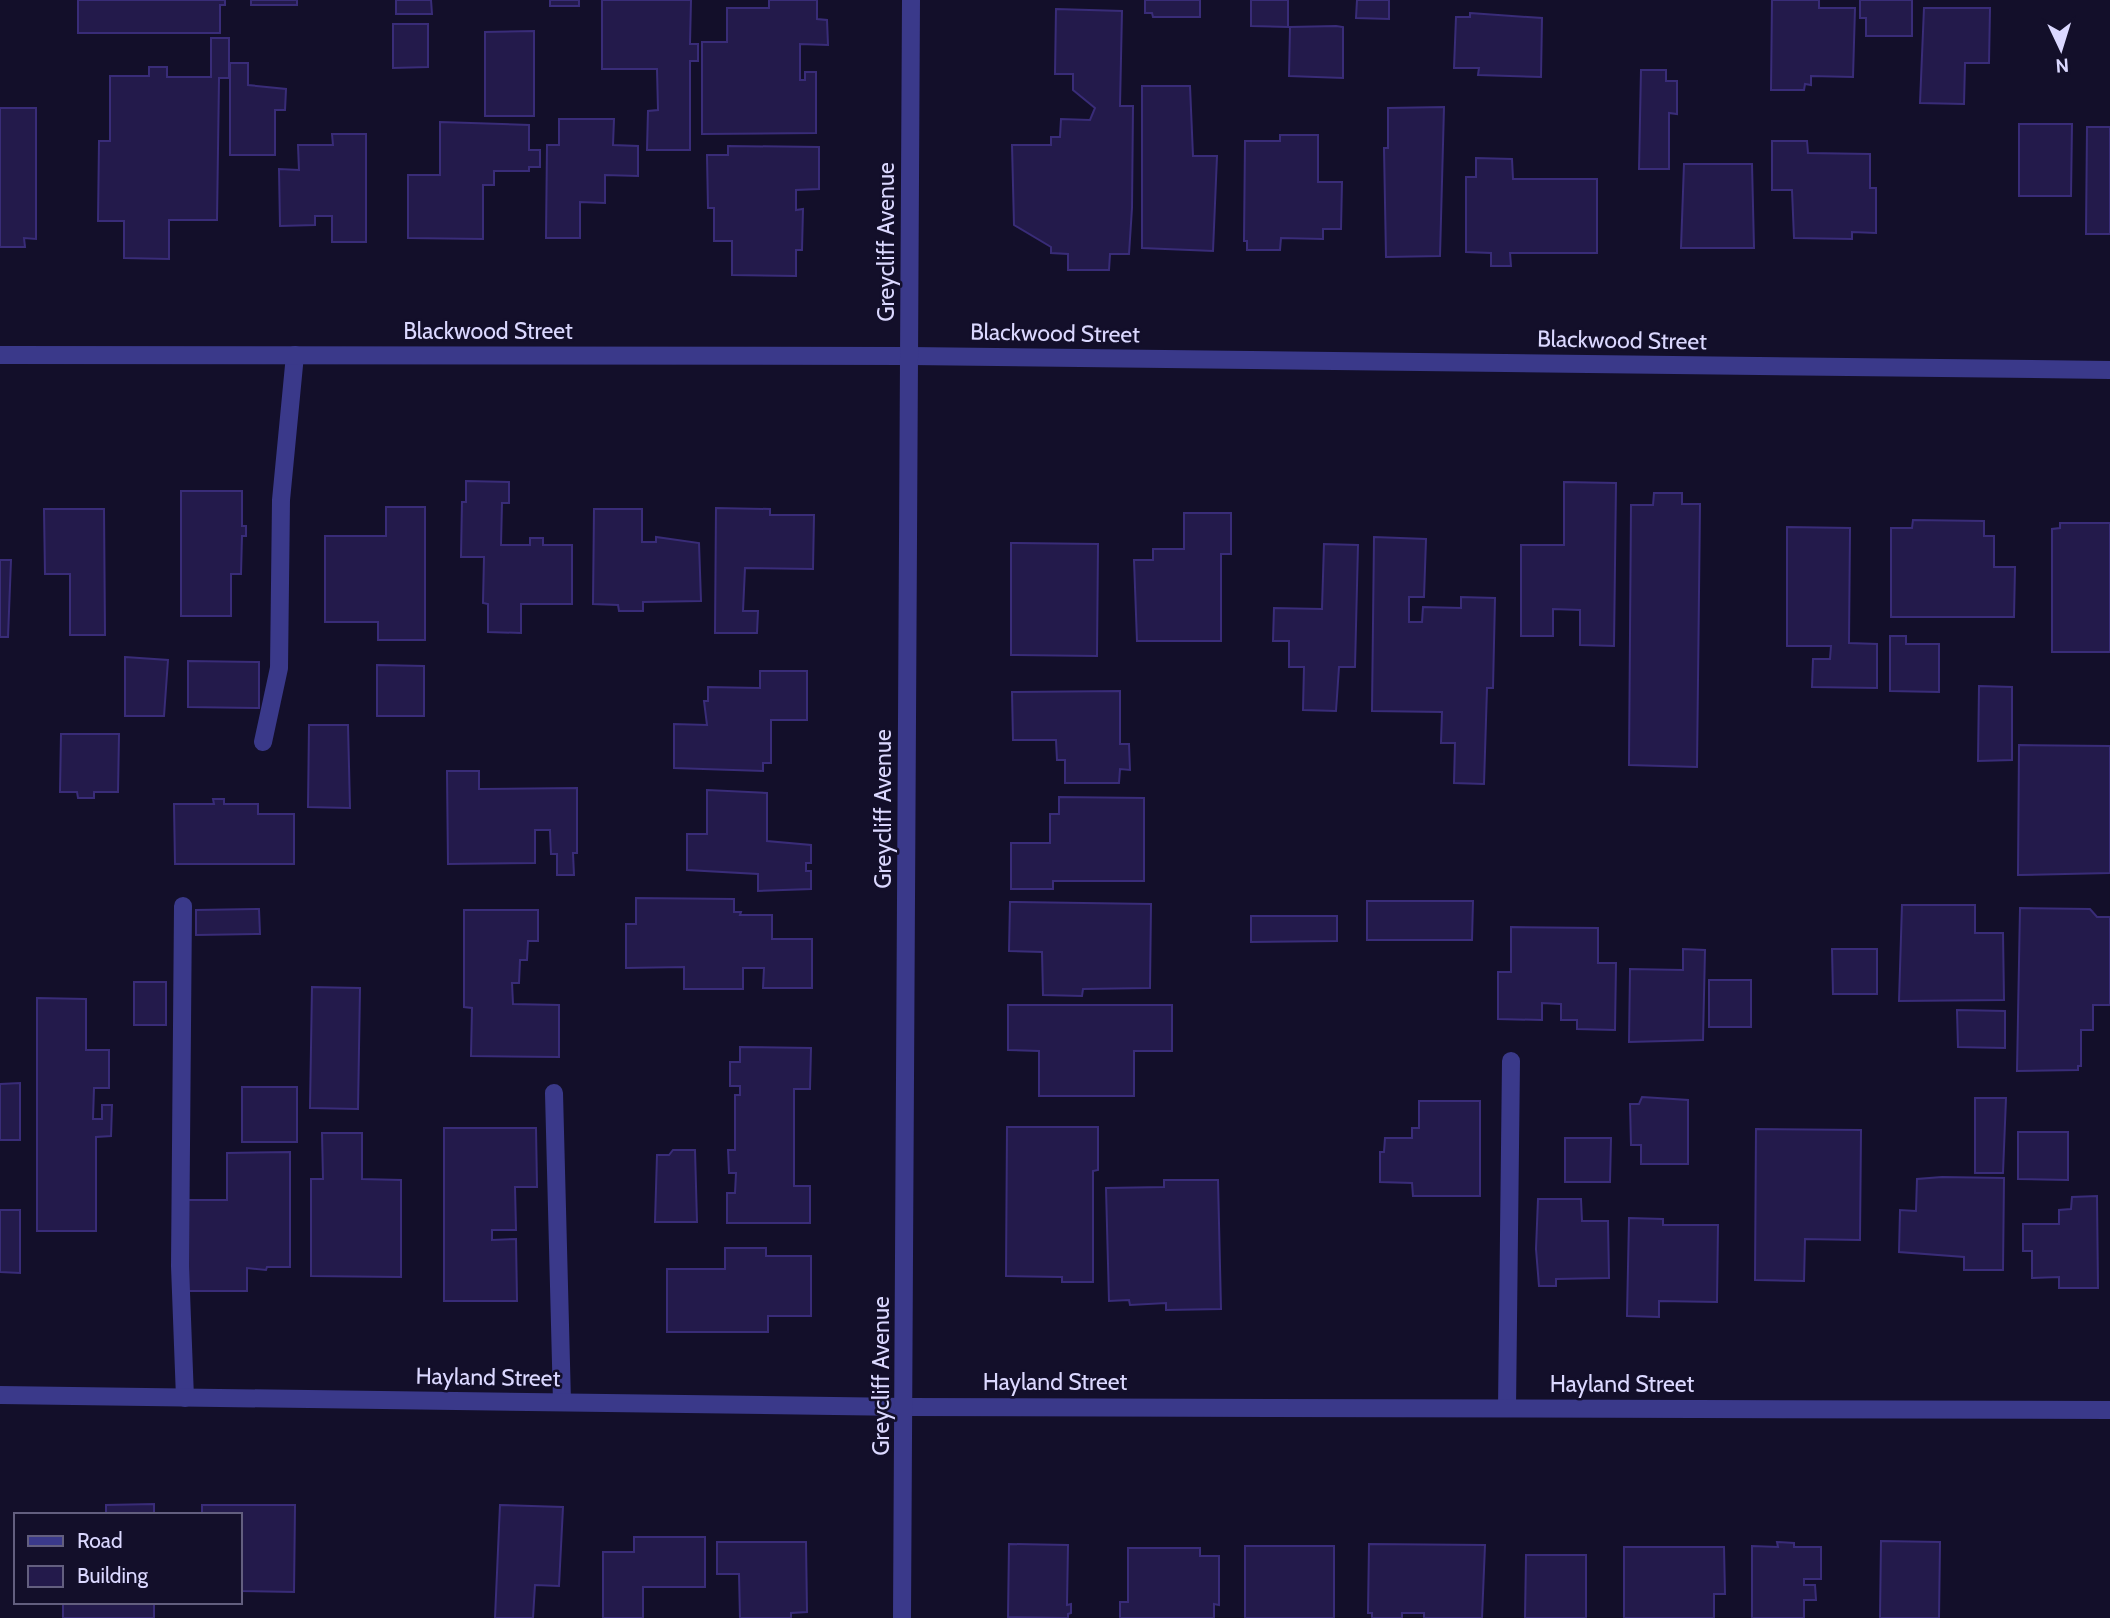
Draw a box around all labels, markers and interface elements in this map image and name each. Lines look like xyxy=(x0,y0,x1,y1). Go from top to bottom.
north arrow xyxy=(2026,14,2096,84)
text: N xyxy=(2055,54,2070,77)
street label: Greycliff Avenue xyxy=(872,162,900,322)
street label: Blackwood Street xyxy=(403,317,573,345)
street label: Blackwood Street xyxy=(970,318,1140,348)
street label: Blackwood Street xyxy=(1537,325,1707,355)
street label: Greycliff Avenue xyxy=(869,729,897,889)
street label: Greycliff Avenue xyxy=(867,1296,895,1456)
street label: Hayland Street xyxy=(415,1362,561,1392)
street label: Hayland Street xyxy=(983,1368,1128,1396)
street label: Hayland Street xyxy=(1550,1370,1695,1398)
legend xyxy=(14,1513,242,1604)
text: Road xyxy=(77,1528,123,1553)
text: Building xyxy=(77,1563,149,1588)

